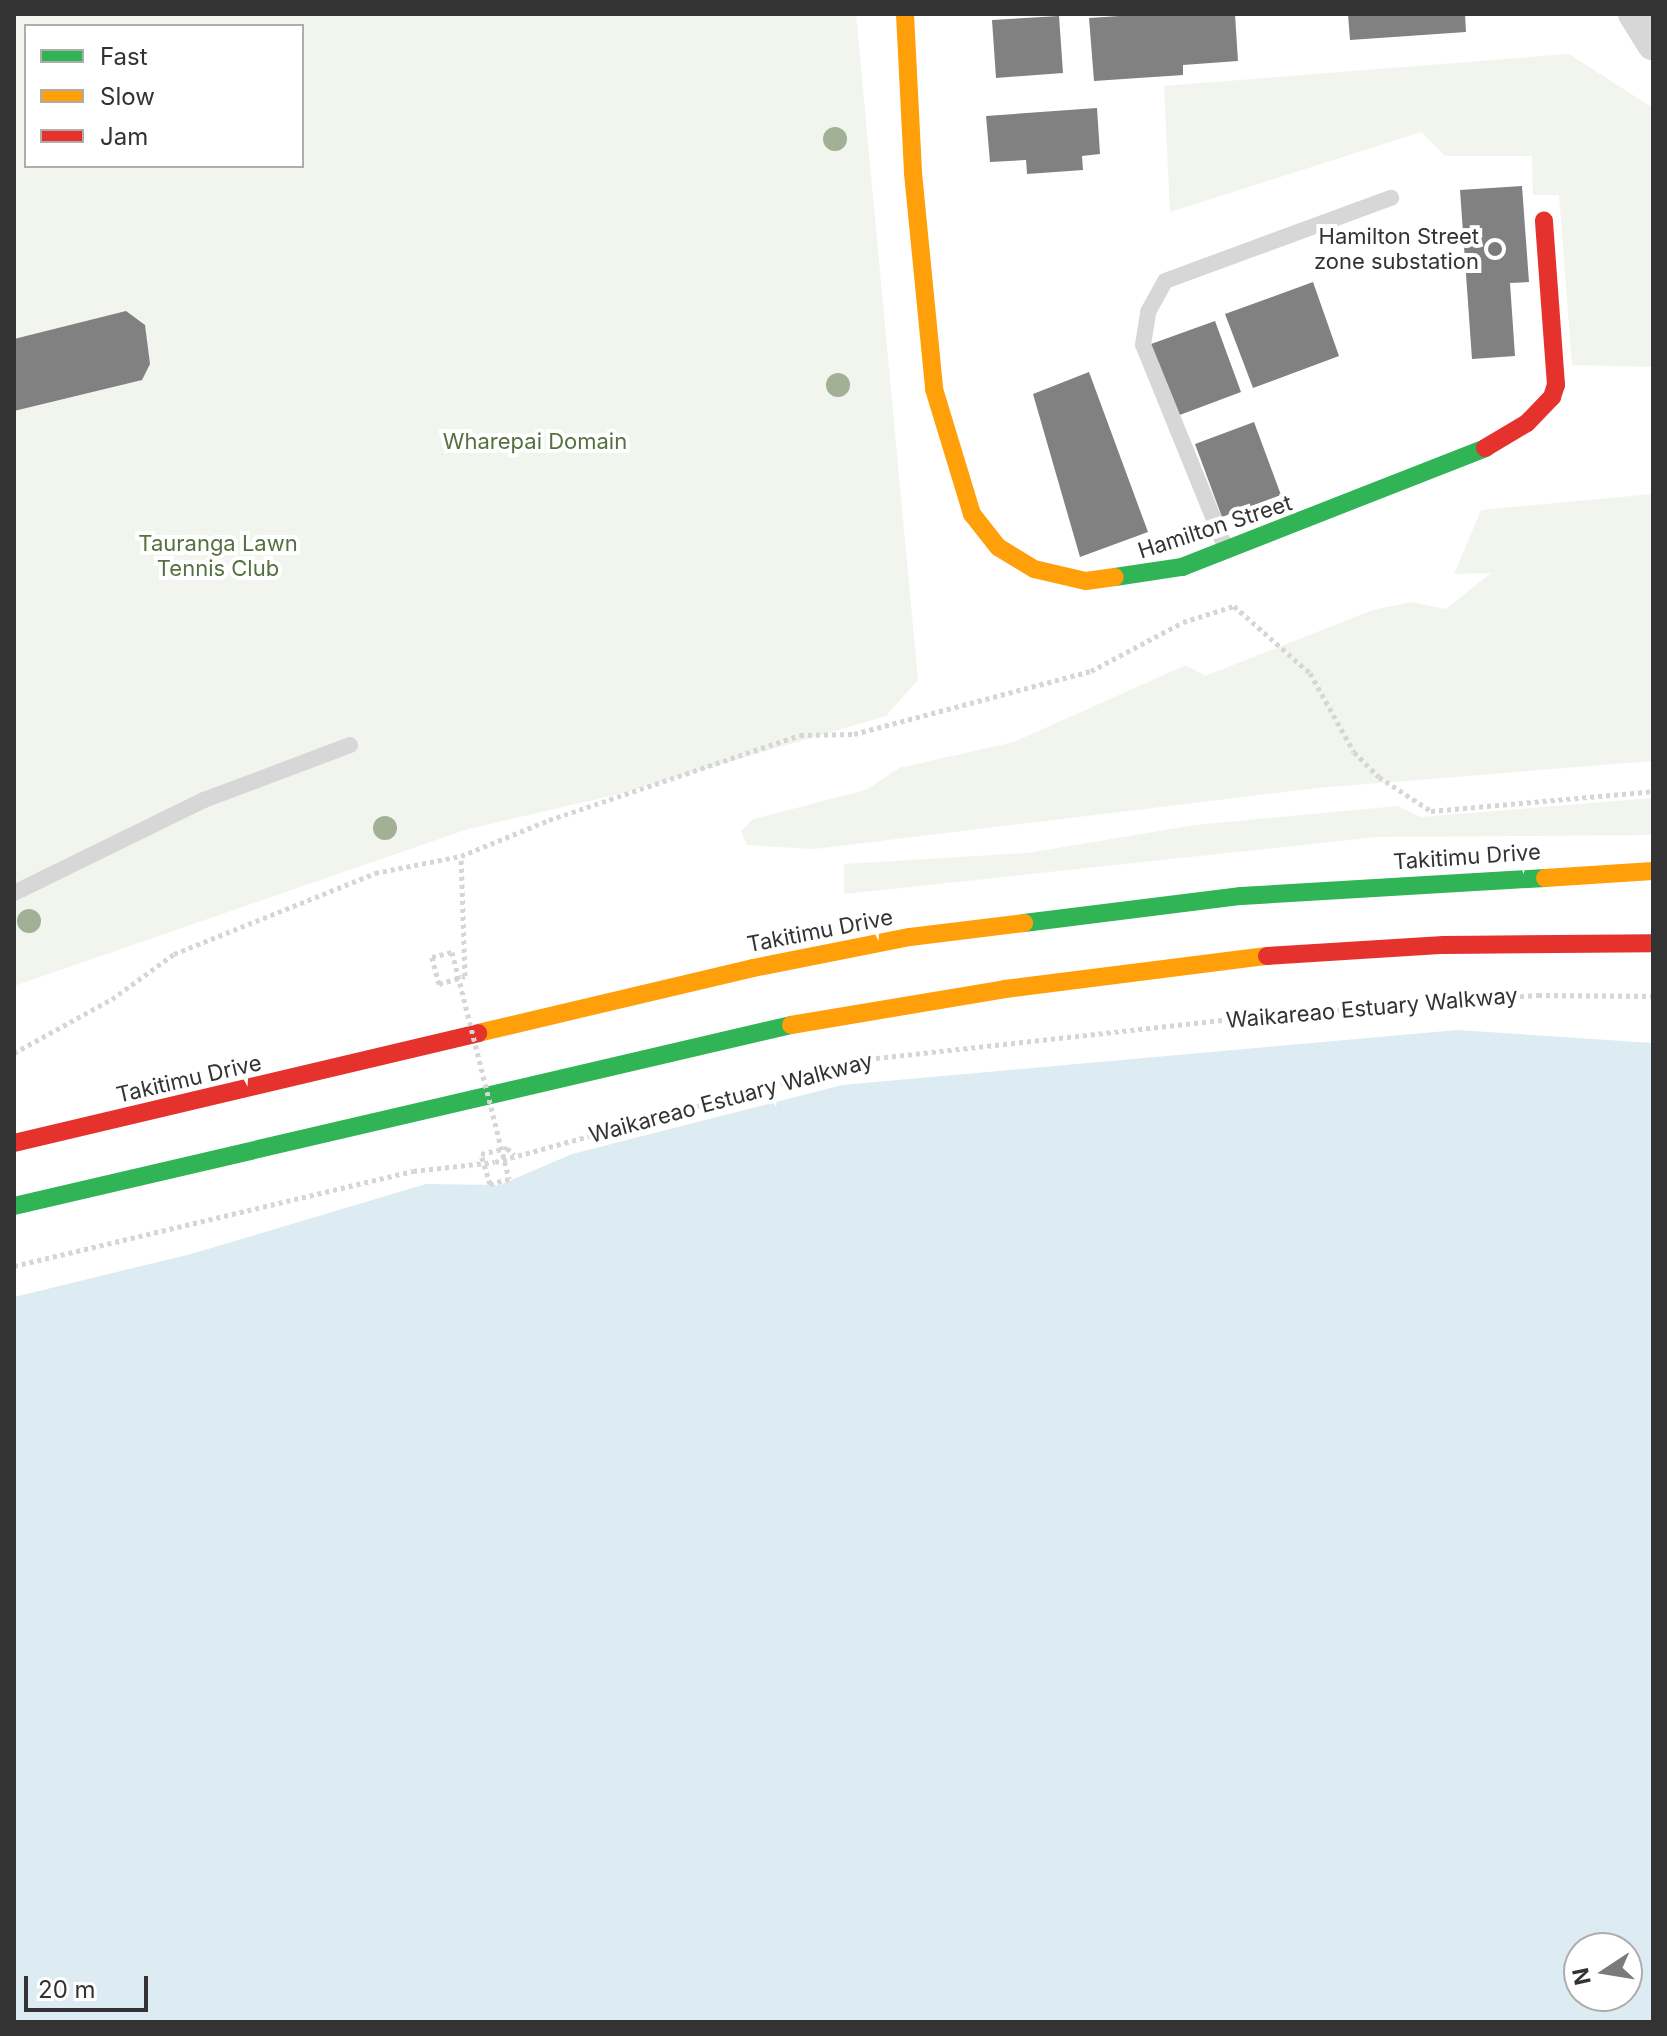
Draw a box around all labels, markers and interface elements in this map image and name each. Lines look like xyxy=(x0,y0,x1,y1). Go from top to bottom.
legend xyxy=(24,24,304,168)
text: Fast xyxy=(100,42,148,71)
text: Slow xyxy=(100,82,155,111)
text: Jam xyxy=(100,122,148,151)
place label: Hamilton Street zone substation xyxy=(1314,223,1479,274)
marker: Hamilton Street zone substation xyxy=(1486,240,1504,258)
park label: Wharepai Domain xyxy=(443,429,627,455)
street label: Hamilton Street xyxy=(1135,490,1295,564)
park label: Tauranga Lawn Tennis Club xyxy=(138,530,298,582)
street label: Takitimu Drive xyxy=(1392,839,1542,875)
street label: Takitimu Drive xyxy=(745,904,895,958)
street label: Waikareao Estuary Walkway xyxy=(1225,982,1519,1034)
street label: Waikareao Estuary Walkway xyxy=(586,1047,876,1149)
street label: Takitimu Drive xyxy=(114,1049,264,1109)
north arrow xyxy=(1563,1932,1643,2012)
scale bar xyxy=(28,1960,152,2010)
text: N xyxy=(1567,1966,1596,1987)
text: 20 m xyxy=(38,1975,96,2004)

